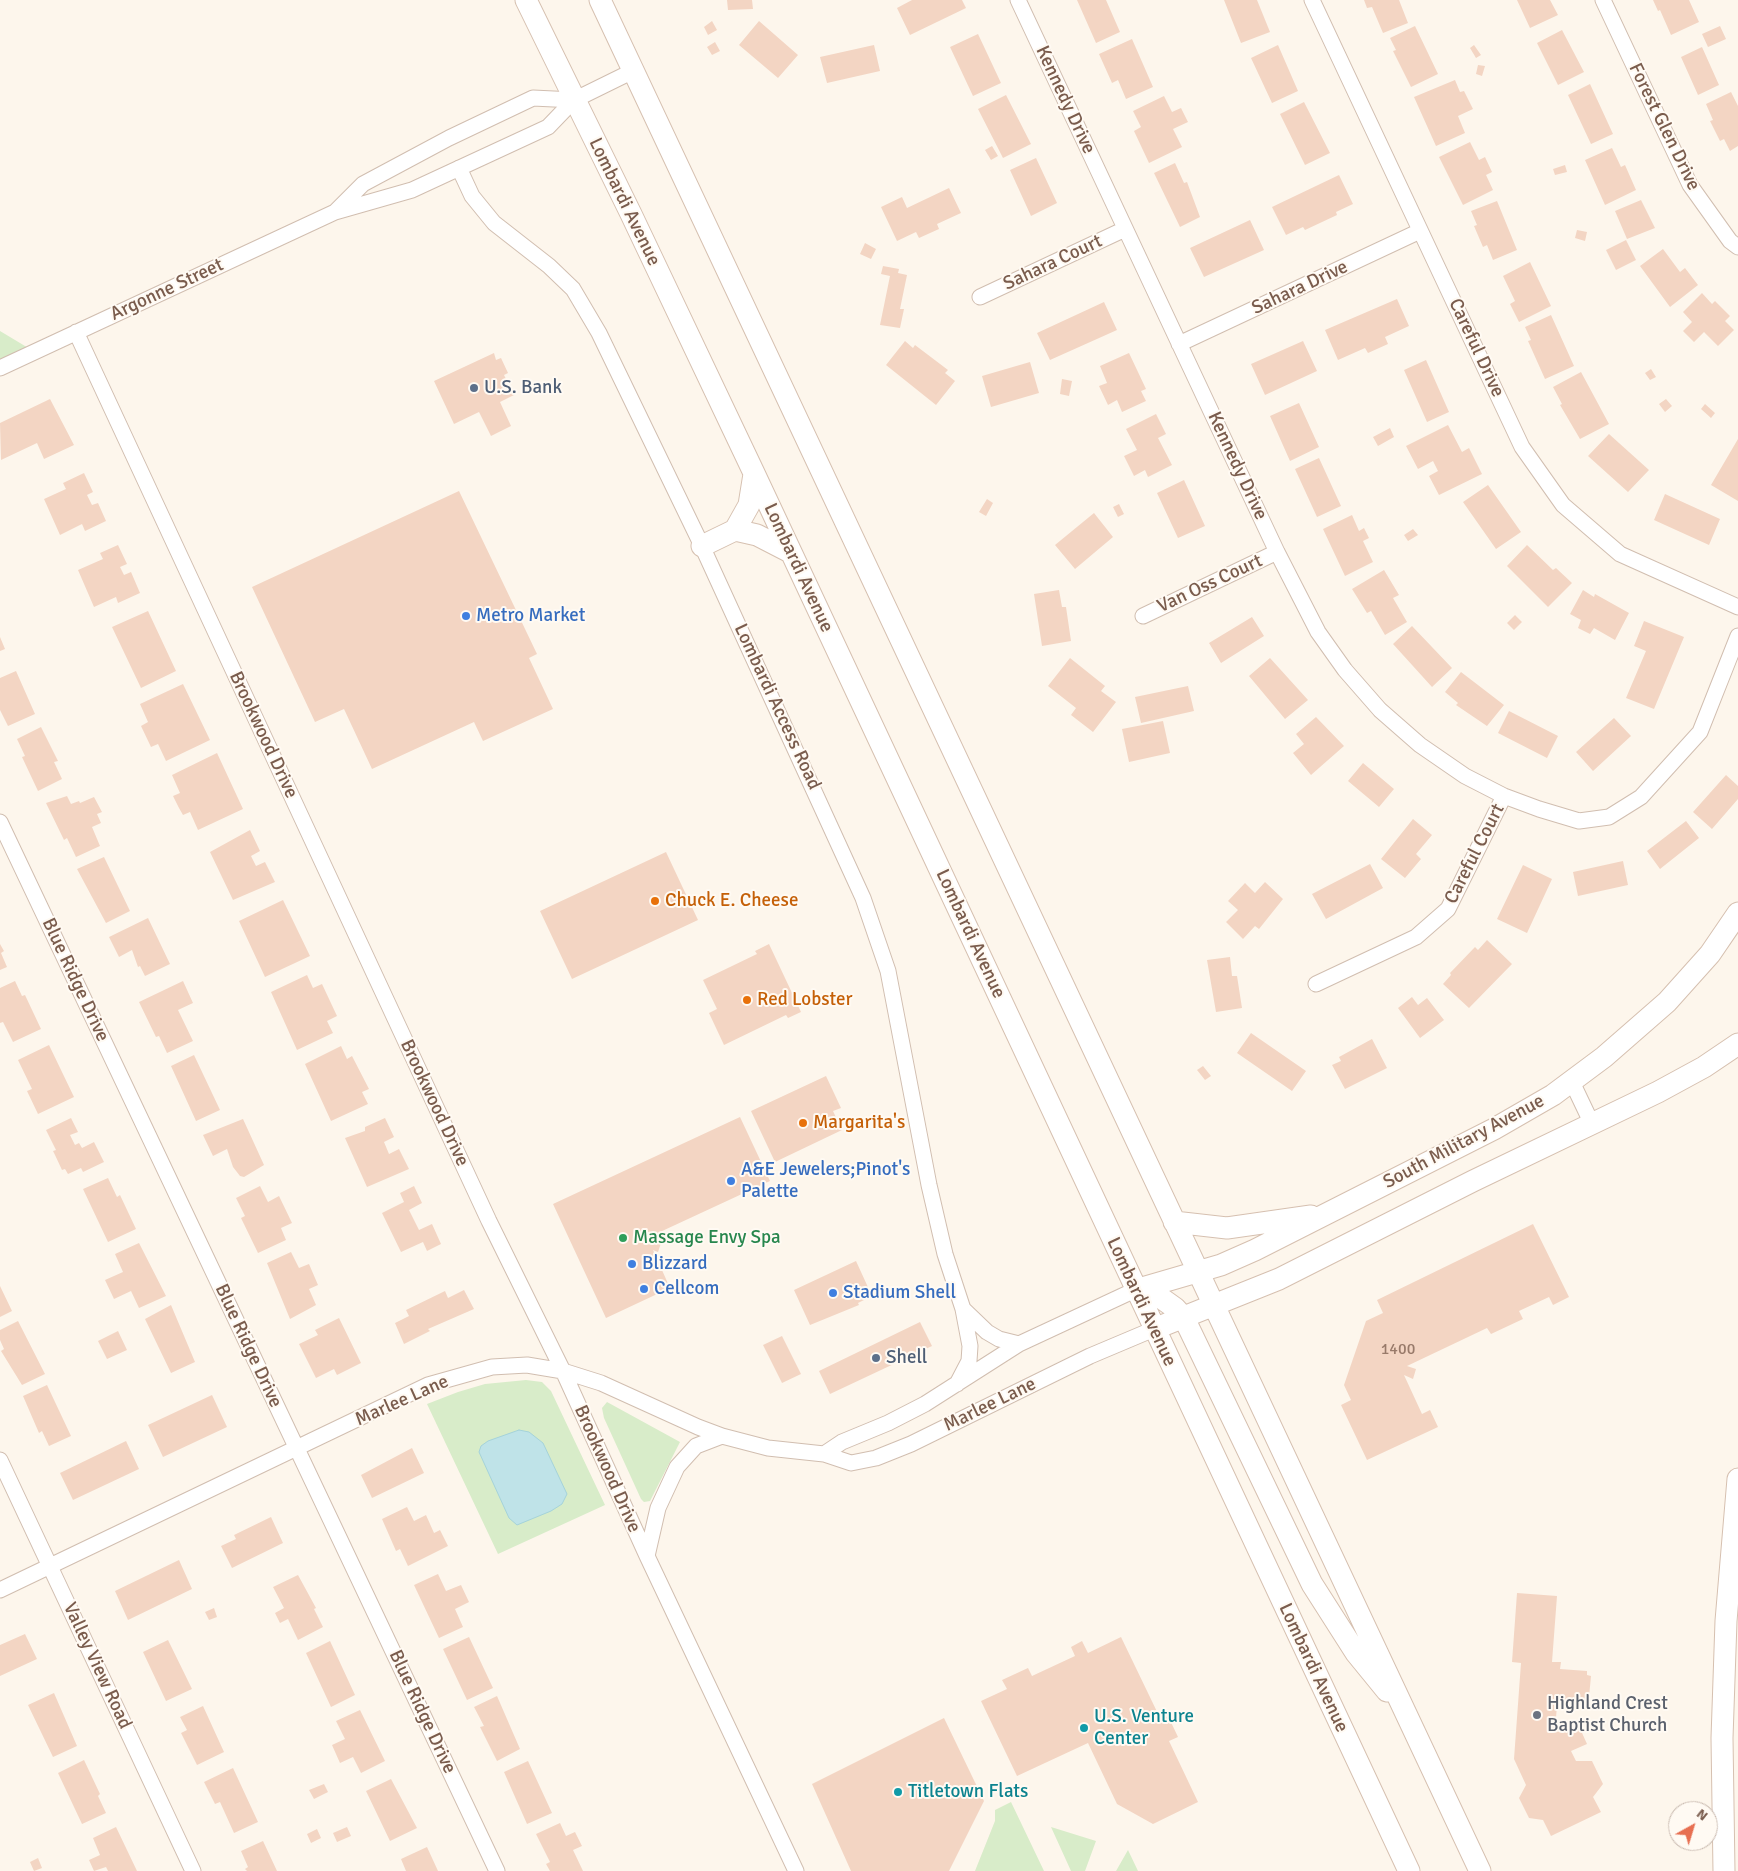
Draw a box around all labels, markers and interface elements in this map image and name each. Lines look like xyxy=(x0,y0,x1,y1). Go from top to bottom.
street label: Kennedy Drive xyxy=(1030,42,1100,158)
street label: Forest Glen Drive xyxy=(1623,60,1705,194)
street label: Lombardi Avenue xyxy=(583,134,665,270)
street label: Sahara Court xyxy=(1000,230,1106,296)
street label: Argonne Street xyxy=(107,254,227,326)
street label: Sahara Drive xyxy=(1248,256,1352,320)
street label: Careful Drive xyxy=(1443,295,1509,401)
place label: U.S. Bank xyxy=(484,377,562,399)
marker: U.S. Bank xyxy=(468,382,480,394)
street label: Kennedy Drive xyxy=(1202,408,1272,524)
street label: Lombardi Avenue xyxy=(758,500,838,636)
street label: Van Oss Court xyxy=(1154,550,1266,618)
place label: Metro Market xyxy=(476,605,585,627)
marker: Metro Market xyxy=(460,610,472,622)
street label: Lombardi Access Road xyxy=(729,620,825,794)
street label: Brookwood Drive xyxy=(224,668,302,802)
street label: Careful Court xyxy=(1440,800,1510,908)
street label: Lombardi Avenue xyxy=(930,866,1010,1002)
place label: Chuck E. Cheese xyxy=(665,890,798,912)
marker: Chuck E. Cheese xyxy=(649,895,661,907)
street label: Blue Ridge Drive xyxy=(36,915,114,1045)
place label: Red Lobster xyxy=(757,989,853,1011)
marker: Red Lobster xyxy=(741,994,753,1006)
street label: Brookwood Drive xyxy=(395,1036,473,1170)
street label: South Military Avenue xyxy=(1379,1090,1549,1194)
place label: Margarita's xyxy=(813,1112,905,1134)
marker: Margarita's xyxy=(797,1117,809,1129)
place label: A&E Jewelers;Pinot's Palette xyxy=(741,1159,910,1203)
marker: A&E Jewelers;Pinot's Palette xyxy=(725,1175,737,1187)
place label: Massage Envy Spa xyxy=(633,1227,781,1249)
marker: Massage Envy Spa xyxy=(617,1232,629,1244)
street label: Lombardi Avenue xyxy=(1101,1234,1181,1370)
place label: Blizzard xyxy=(642,1253,708,1275)
marker: Blizzard xyxy=(626,1258,638,1270)
place label: Cellcom xyxy=(654,1278,719,1300)
street label: Blue Ridge Drive xyxy=(209,1281,287,1411)
place label: Stadium Shell xyxy=(843,1282,956,1304)
marker: Cellcom xyxy=(638,1283,650,1295)
marker: Stadium Shell xyxy=(827,1287,839,1299)
house number: 1400 xyxy=(1381,1340,1415,1360)
place label: Shell xyxy=(886,1347,927,1369)
marker: Shell xyxy=(870,1352,882,1364)
street label: Marlee Lane xyxy=(352,1370,452,1432)
street label: Marlee Lane xyxy=(940,1373,1040,1437)
street label: Brookwood Drive xyxy=(569,1402,645,1536)
street label: Valley View Road xyxy=(58,1599,136,1733)
street label: Lombardi Avenue xyxy=(1273,1600,1353,1736)
street label: Blue Ridge Drive xyxy=(383,1647,461,1777)
place label: Highland Crest Baptist Church xyxy=(1547,1693,1668,1737)
place label: U.S. Venture Center xyxy=(1094,1706,1194,1750)
marker: Highland Crest Baptist Church xyxy=(1531,1709,1543,1721)
marker: U.S. Venture Center xyxy=(1078,1722,1090,1734)
place label: Titletown Flats xyxy=(908,1781,1028,1803)
marker: Titletown Flats xyxy=(892,1786,904,1798)
north arrow xyxy=(1668,1801,1718,1851)
text: N xyxy=(1693,1805,1711,1824)

